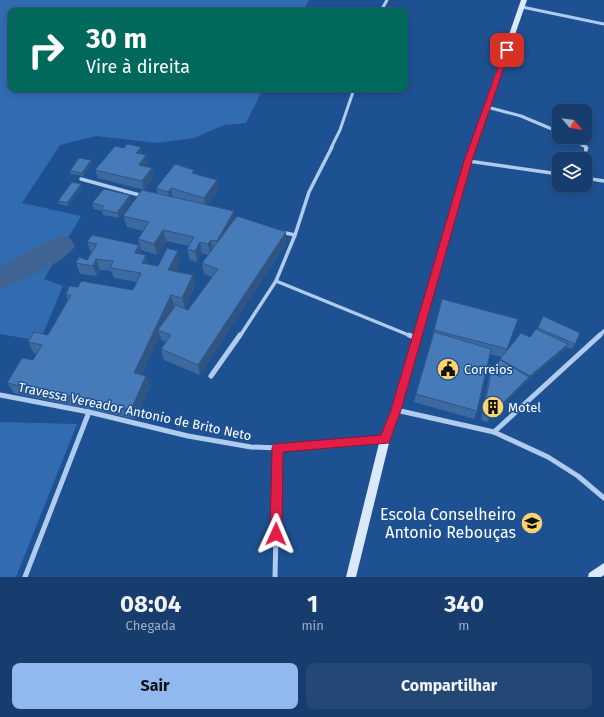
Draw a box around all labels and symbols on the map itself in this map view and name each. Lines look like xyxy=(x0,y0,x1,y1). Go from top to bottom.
pin xyxy=(490,33,524,67)
north arrow xyxy=(552,104,592,144)
public building icon: Correios xyxy=(435,356,461,382)
place label: Correios xyxy=(464,362,513,377)
street label: Travessa Vereador Antonio de Brito Neto xyxy=(17,379,253,444)
building icon: Motel xyxy=(480,394,506,420)
place label: Motel xyxy=(508,400,541,415)
place label: Escola Conselheiro Antonio Rebouças xyxy=(380,505,516,543)
school or university icon: Escola Conselheiro Antonio Rebouças xyxy=(519,510,545,536)
position arrow xyxy=(255,513,297,555)

